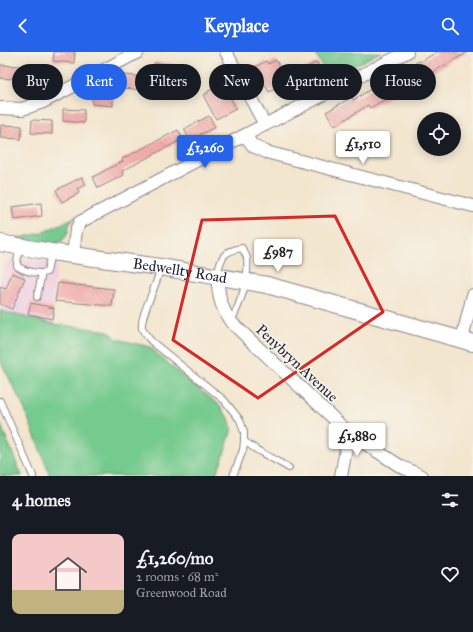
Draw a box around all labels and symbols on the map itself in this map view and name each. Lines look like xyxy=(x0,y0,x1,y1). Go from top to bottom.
pin: £1,510 xyxy=(330,131,396,165)
pin: £1,260 xyxy=(172,135,238,169)
pin: £987 xyxy=(254,239,302,273)
street label: Bedwellty Road xyxy=(132,254,229,287)
street label: Penybryn Avenue xyxy=(252,320,342,406)
pin: £1,880 xyxy=(324,423,390,457)

